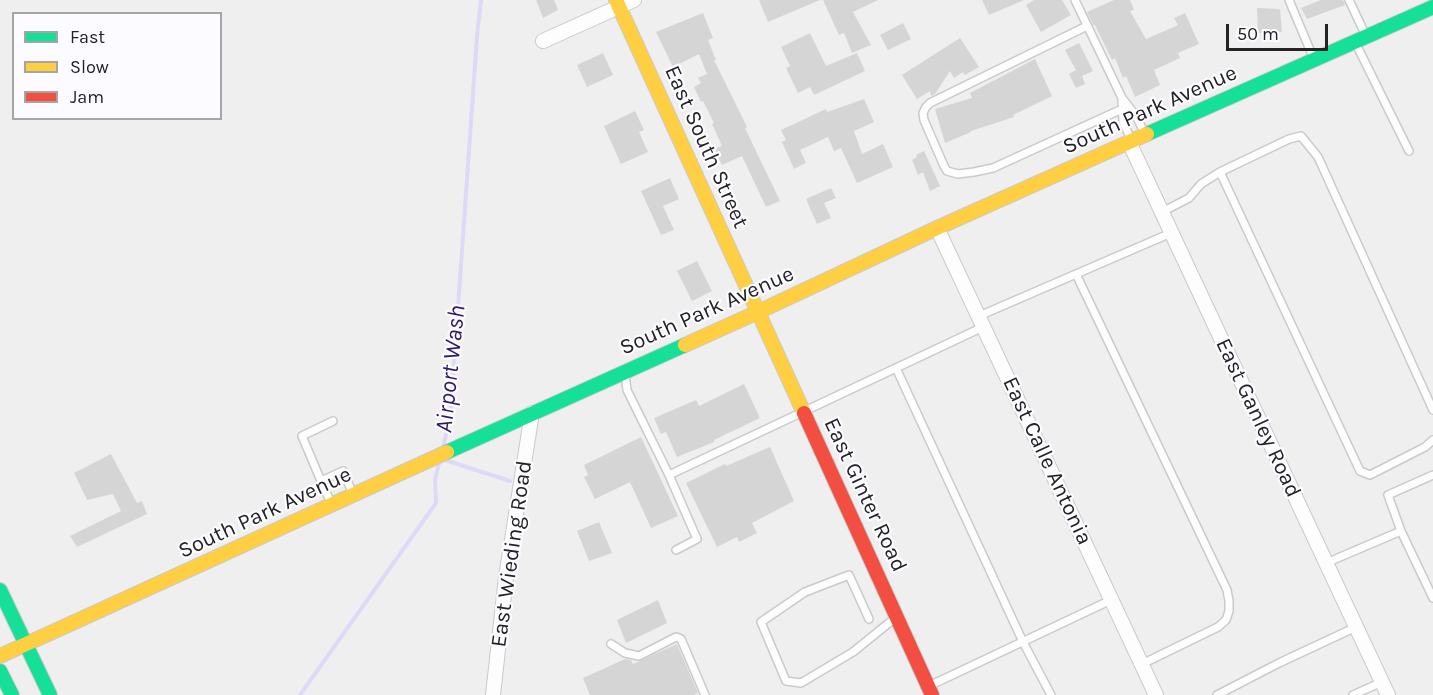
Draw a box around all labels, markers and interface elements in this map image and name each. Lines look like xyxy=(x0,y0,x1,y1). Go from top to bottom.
legend xyxy=(12,12,222,120)
scale bar xyxy=(1229,12,1331,50)
text: 50 m xyxy=(1237,23,1279,45)
text: Fast xyxy=(70,26,105,48)
text: Slow xyxy=(70,56,109,78)
street label: South Park Avenue xyxy=(1059,60,1241,160)
street label: East South Street xyxy=(658,62,754,232)
text: Jam xyxy=(70,86,104,108)
street label: South Park Avenue xyxy=(616,261,798,361)
water label: Airport Wash xyxy=(430,304,472,434)
street label: East Ganley Road xyxy=(1210,334,1306,502)
street label: East Calle Antonia xyxy=(997,373,1097,549)
street label: East Ginter Road xyxy=(818,414,912,576)
street label: East Wieding Road xyxy=(486,459,538,649)
street label: South Park Avenue xyxy=(174,461,356,565)

